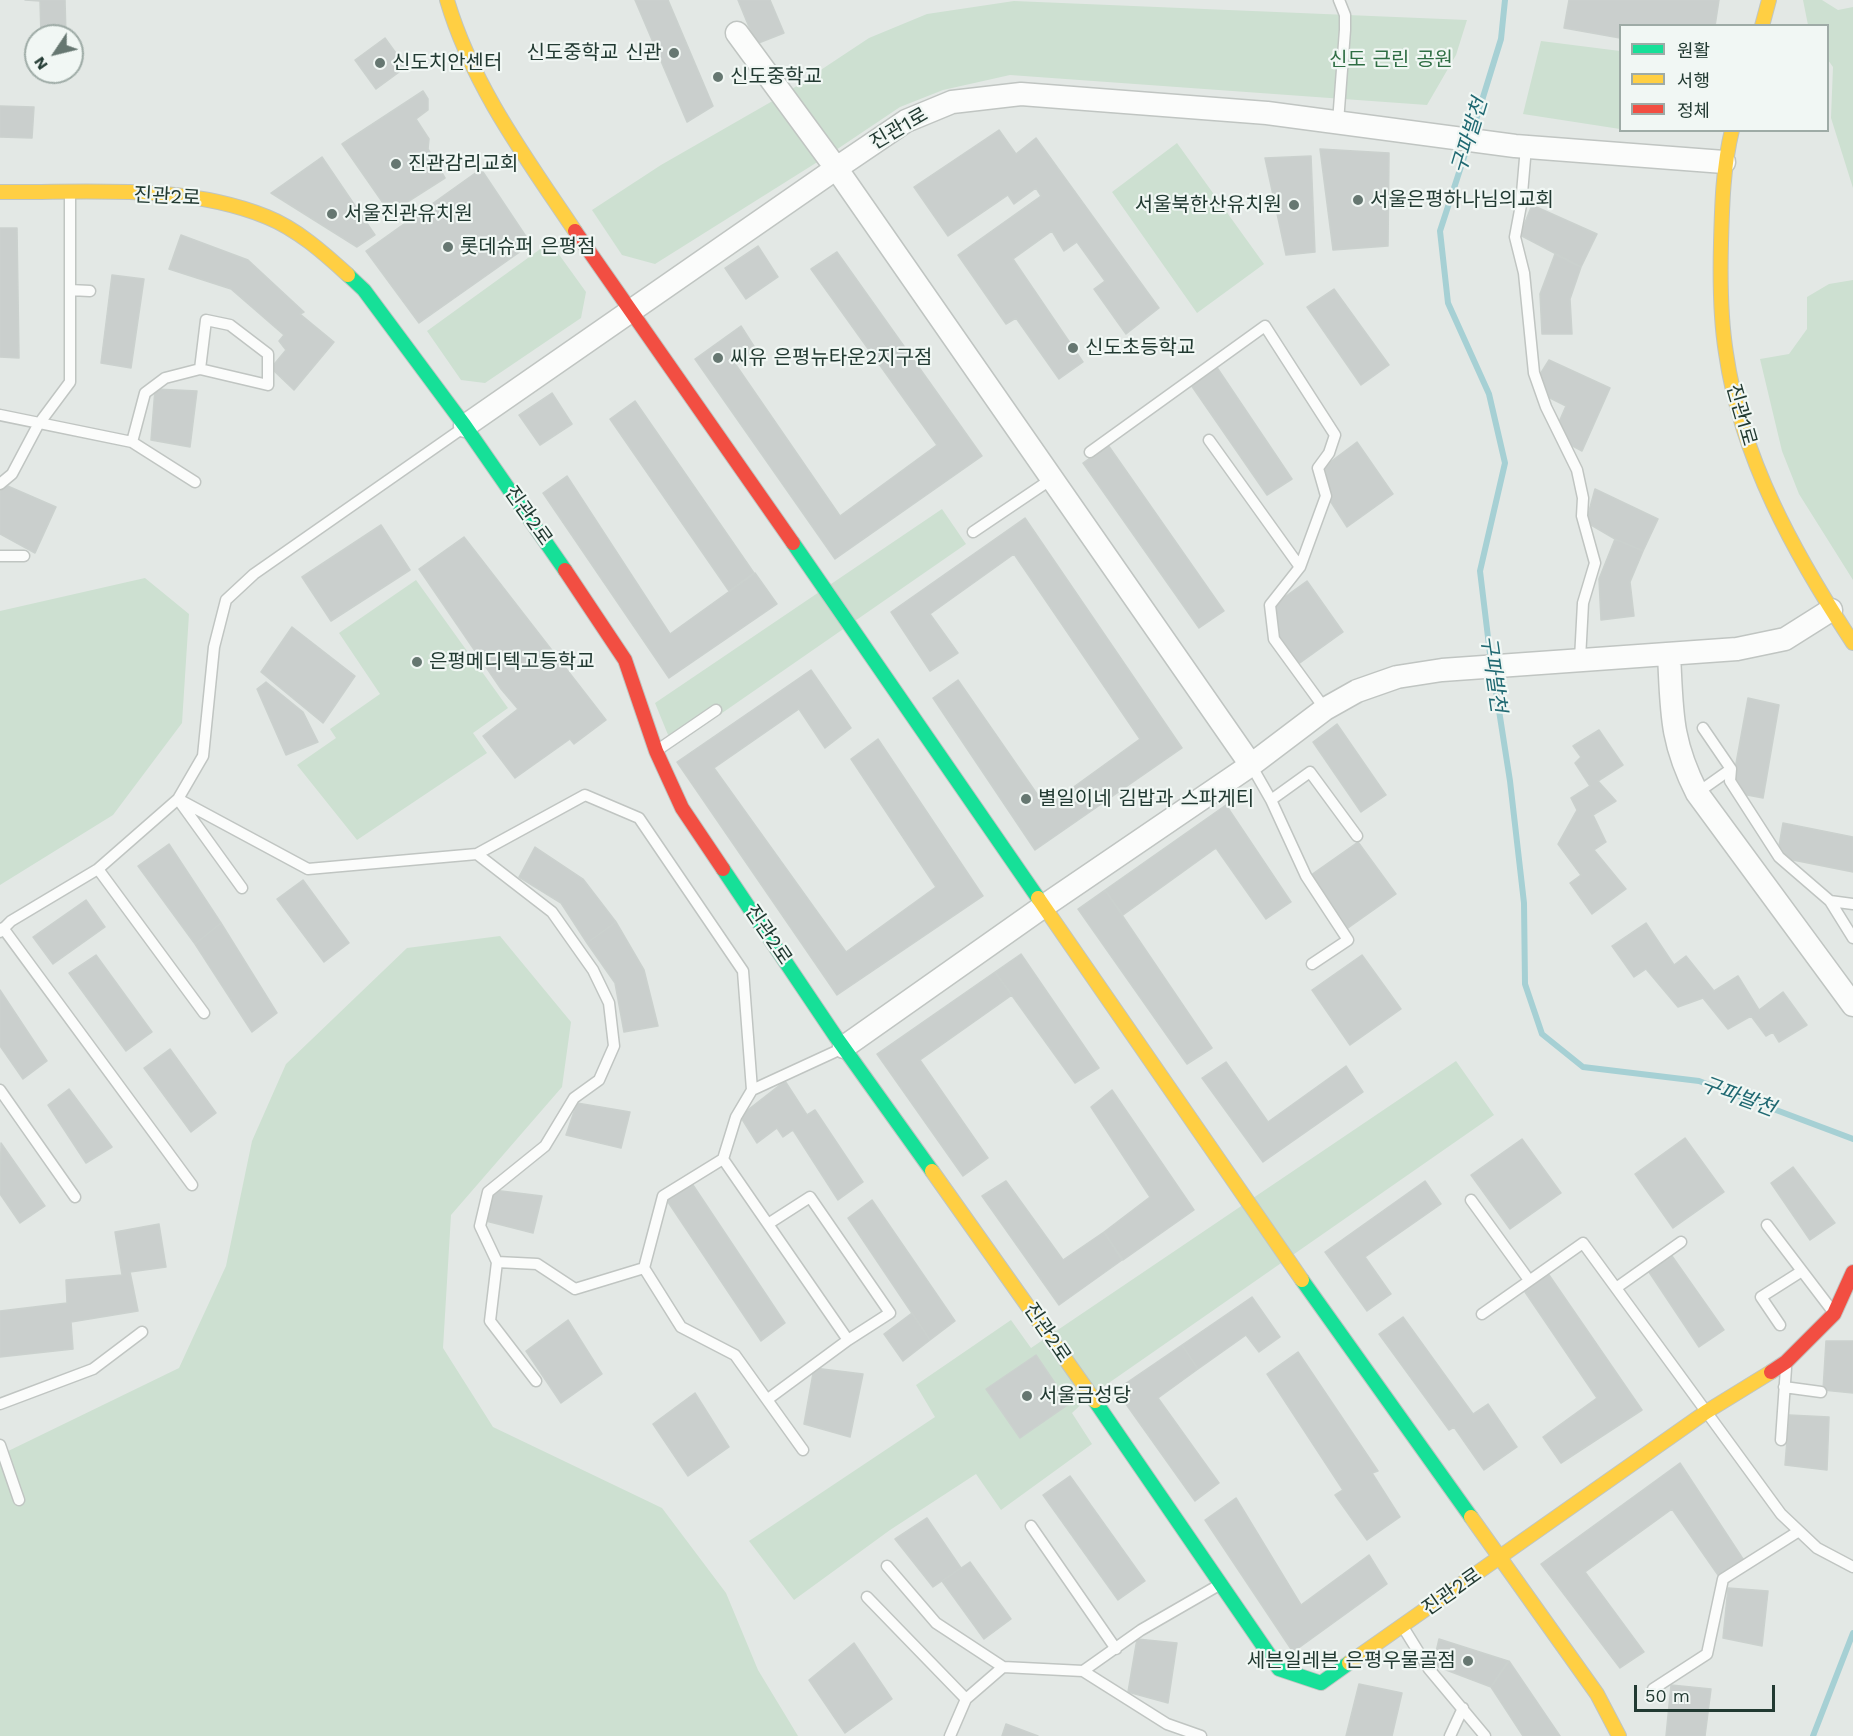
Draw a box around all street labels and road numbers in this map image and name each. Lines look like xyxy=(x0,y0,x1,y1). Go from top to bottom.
street label: 진관1로 xyxy=(866,103,932,155)
street label: 진관2로 xyxy=(133,183,201,211)
street label: 진관1로 xyxy=(1721,381,1761,449)
street label: 진관2로 xyxy=(499,482,557,550)
street label: 진관2로 xyxy=(739,901,797,969)
street label: 진관2로 xyxy=(1018,1299,1076,1367)
street label: 진관2로 xyxy=(1418,1563,1486,1621)

